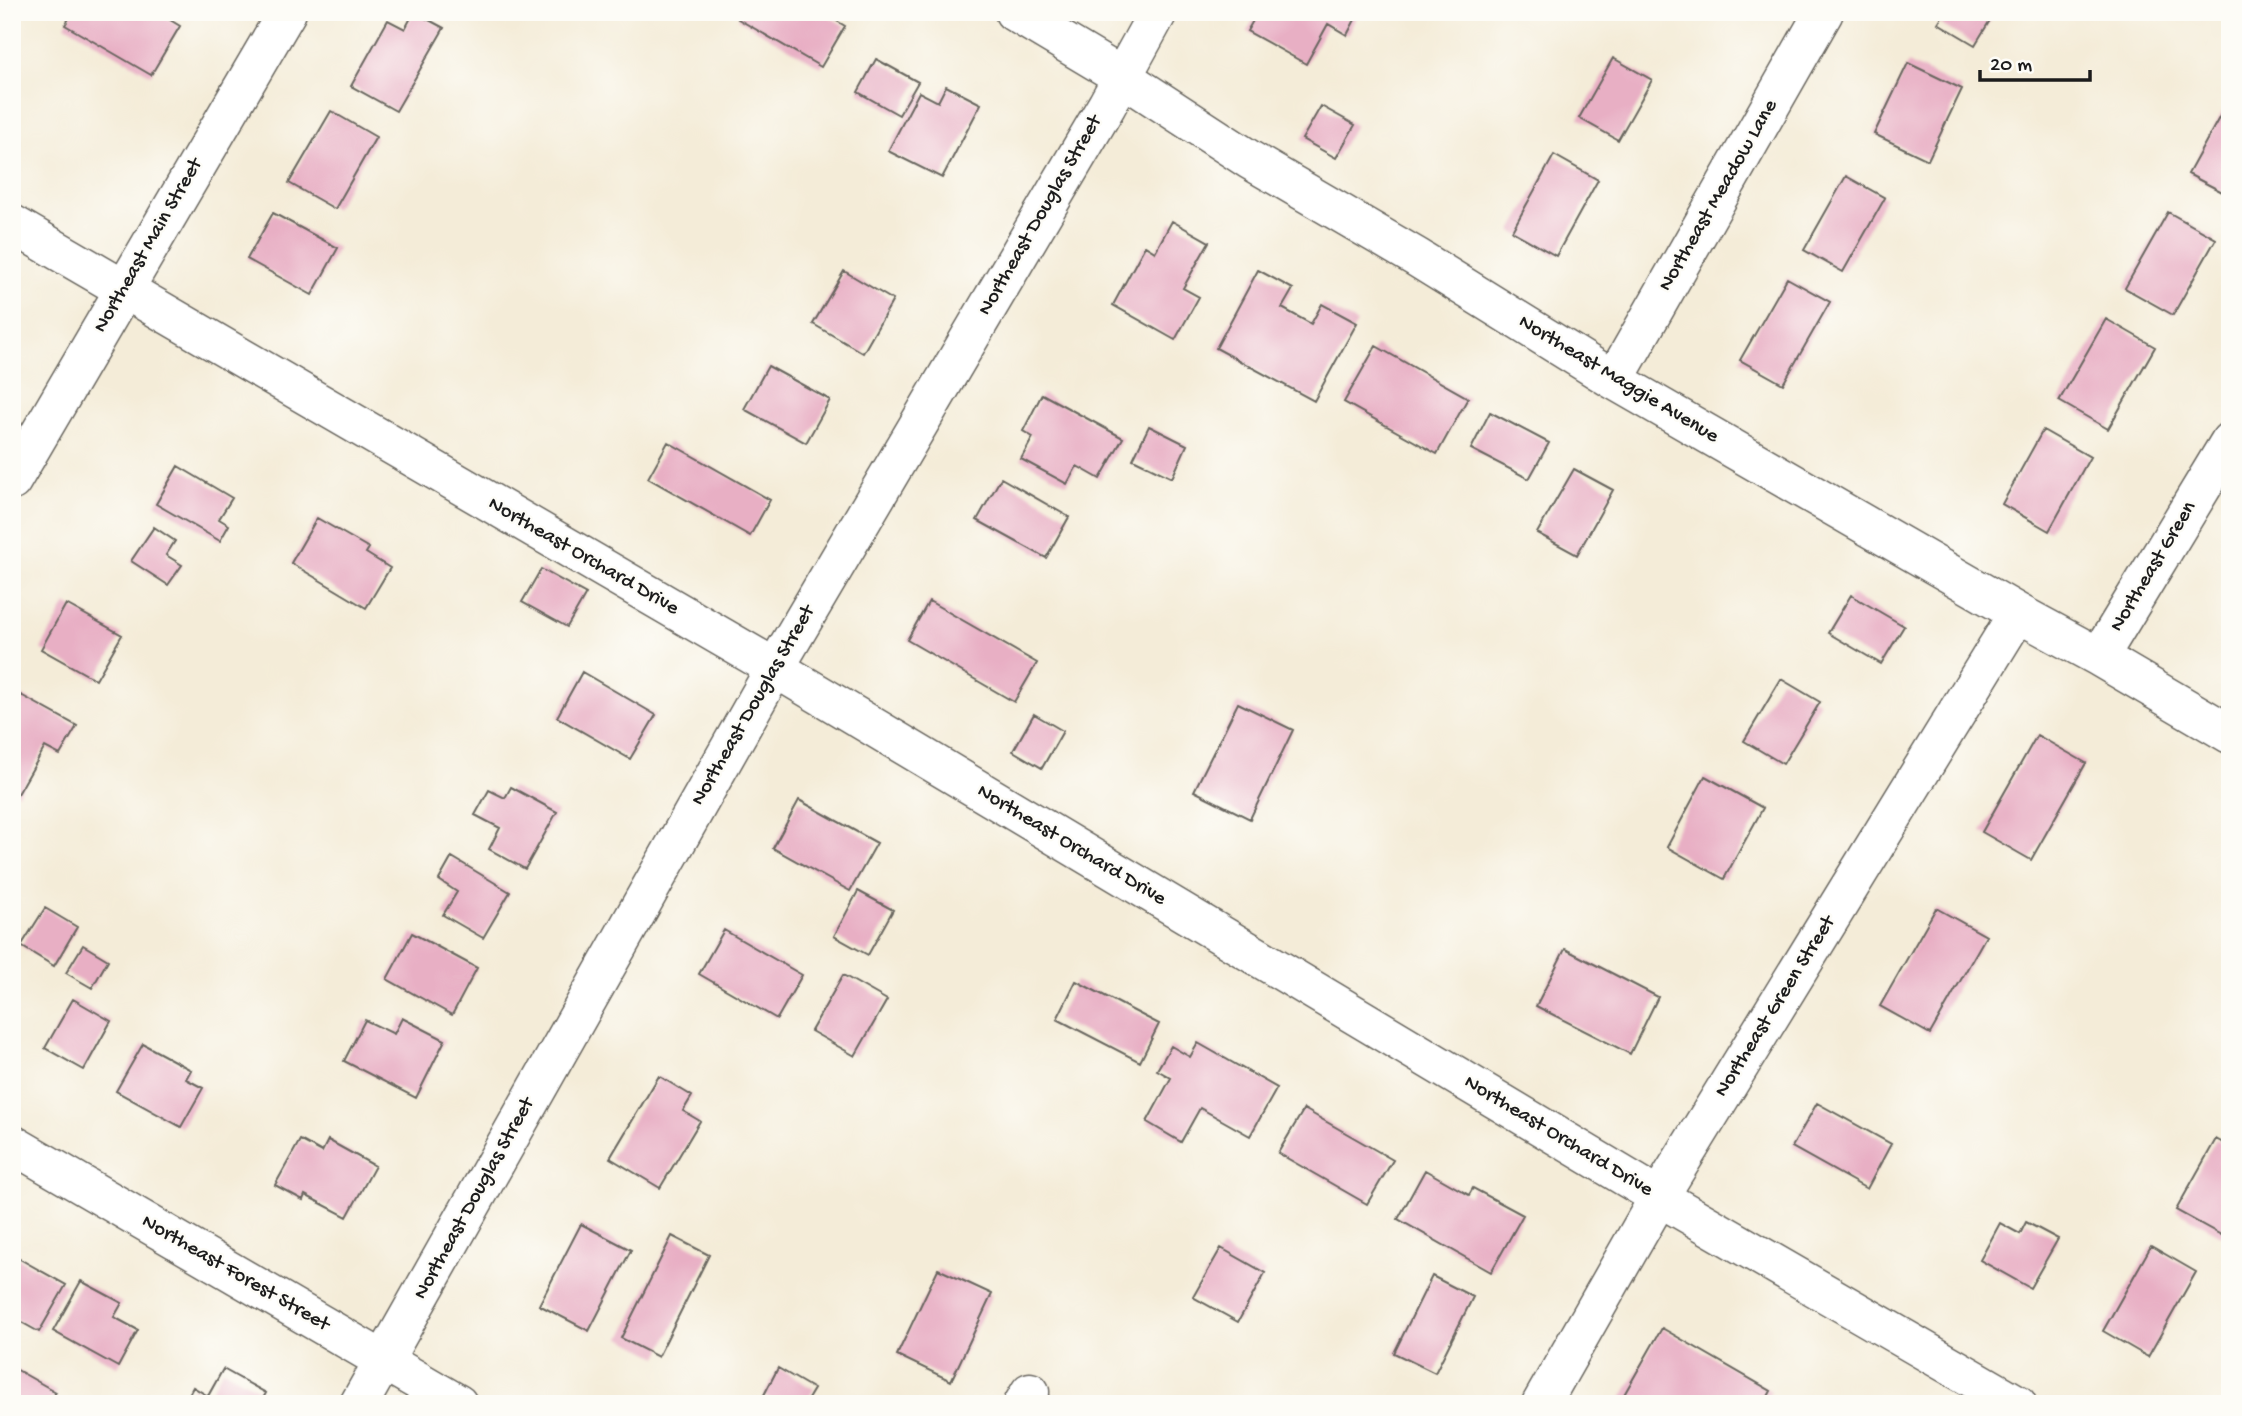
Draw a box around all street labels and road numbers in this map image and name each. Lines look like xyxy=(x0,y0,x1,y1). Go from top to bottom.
street label: Northeast Meadow Lane xyxy=(1654,95,1785,296)
street label: Northeast Douglas Street xyxy=(973,109,1110,321)
street label: Northeast Main Street xyxy=(89,152,210,338)
street label: Northeast Maggie Avenue xyxy=(1513,310,1724,450)
street label: Northeast Orchard Drive xyxy=(483,492,684,622)
street label: Northeast Green xyxy=(2105,497,2203,637)
street label: Northeast Douglas Street xyxy=(686,599,823,811)
street label: Northeast Orchard Drive xyxy=(972,780,1171,913)
street label: Northeast Green Street xyxy=(1710,910,1843,1102)
street label: Northeast Orchard Drive xyxy=(1459,1071,1658,1204)
street label: Northeast Douglas Street xyxy=(409,1092,542,1304)
street label: Northeast Forest Street xyxy=(137,1210,336,1339)

